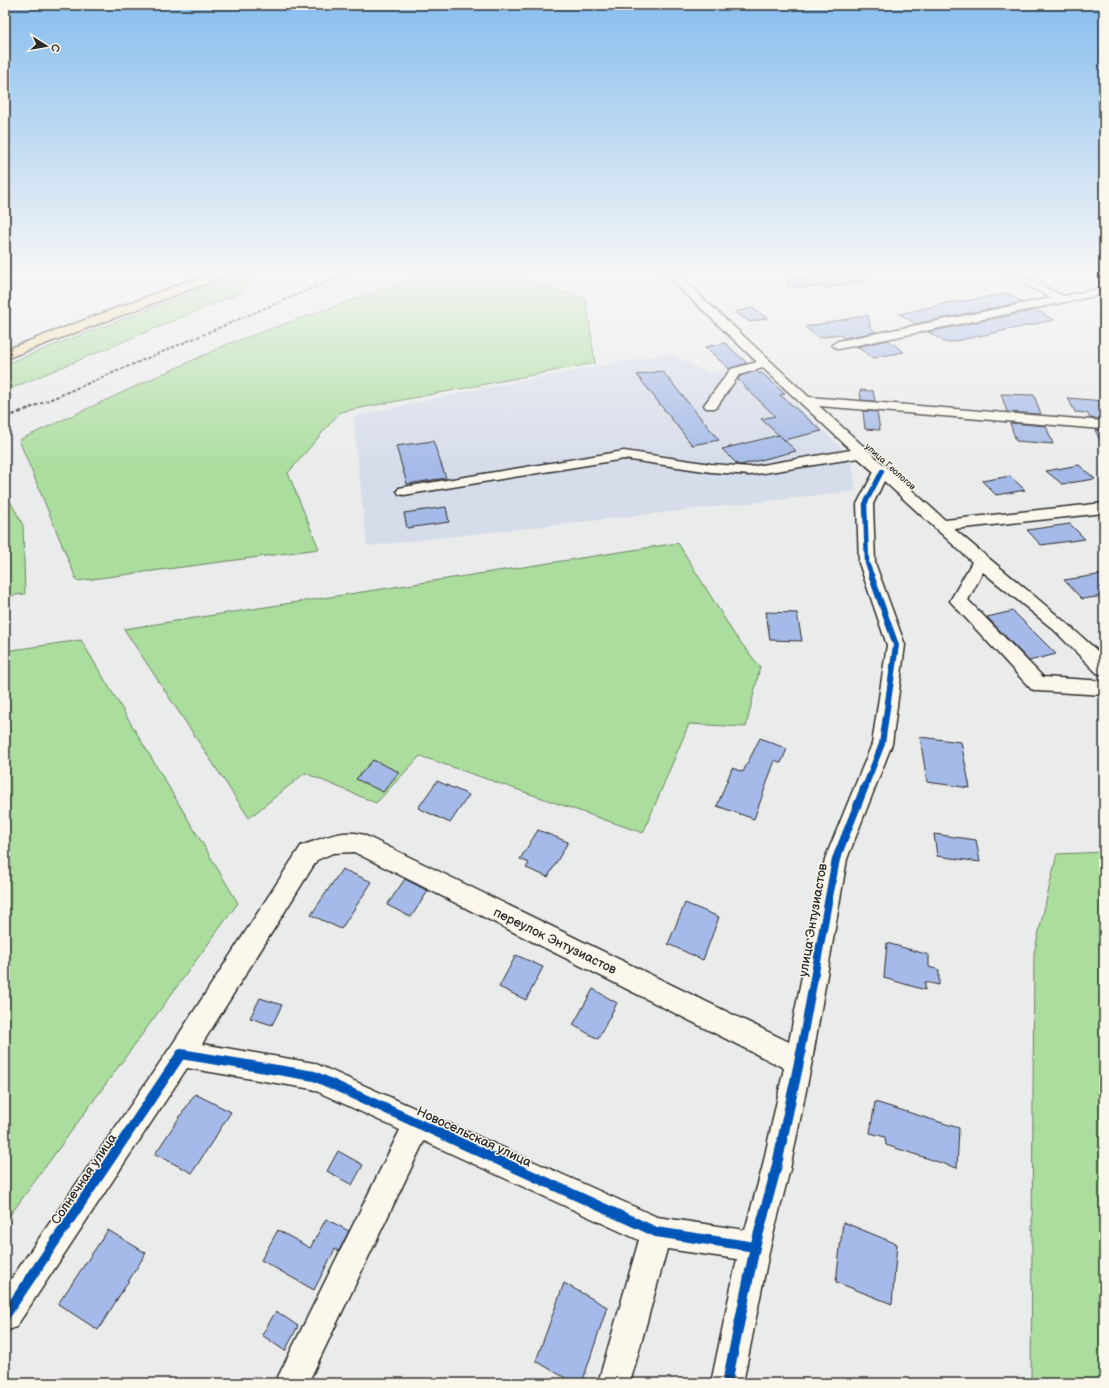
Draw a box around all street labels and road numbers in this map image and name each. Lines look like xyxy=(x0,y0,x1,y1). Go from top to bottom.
street label: улица Геологов xyxy=(862,441,918,493)
street label: улица Энтузиастов xyxy=(795,862,831,978)
street label: переулок Энтузиастов xyxy=(491,904,619,978)
street label: Новосельская улица xyxy=(414,1103,534,1171)
street label: Солнечная улица xyxy=(48,1130,120,1227)

